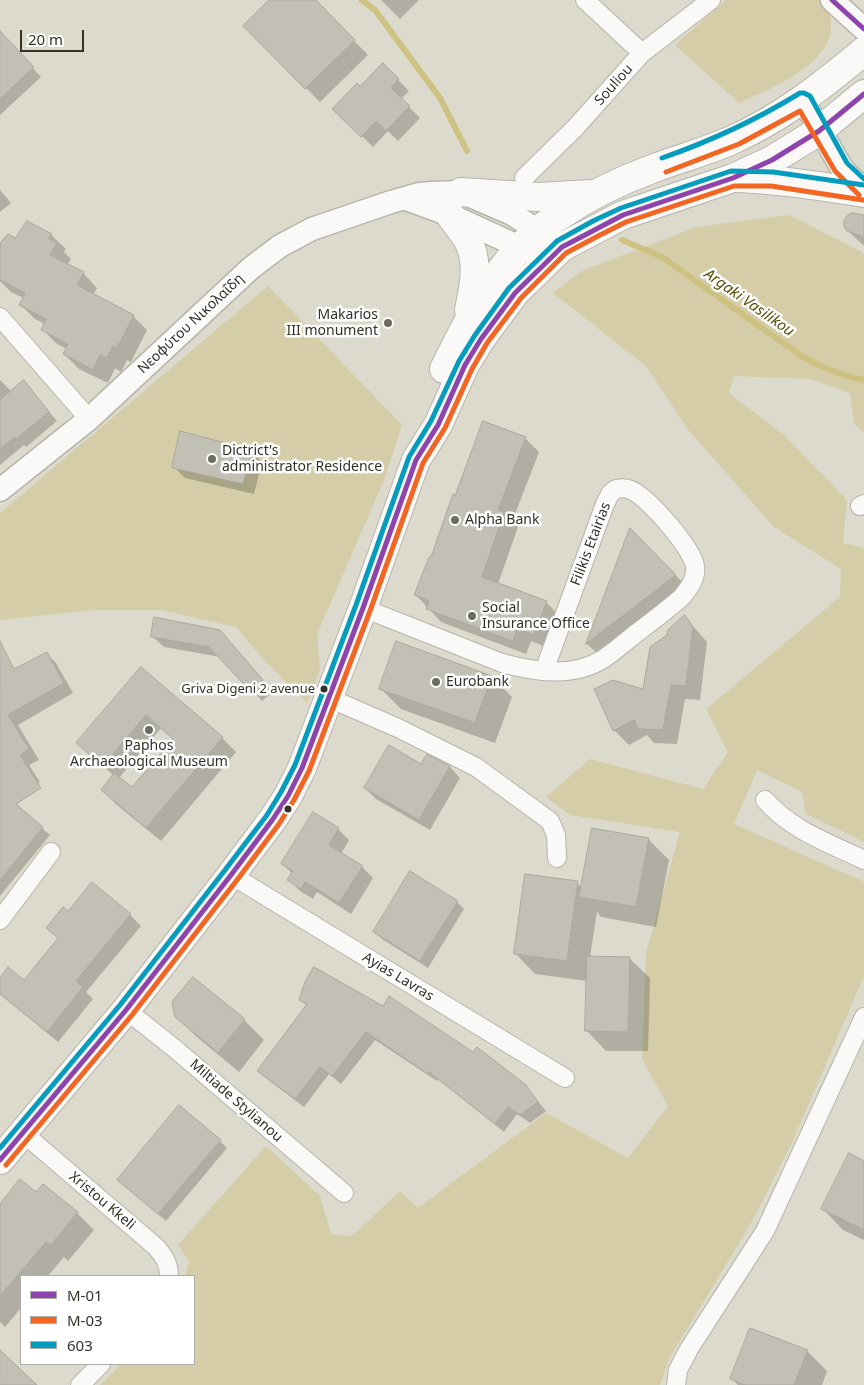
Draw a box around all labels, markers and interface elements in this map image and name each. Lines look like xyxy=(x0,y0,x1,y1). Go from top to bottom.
scale bar xyxy=(22,20,86,52)
text: 20 m xyxy=(28,29,63,49)
street label: Souliou xyxy=(591,61,637,109)
water label: Argaki Vasilikou xyxy=(701,265,797,341)
street label: Νεοφύτου Νικολαΐδη xyxy=(134,270,248,378)
place label: Makarios III monument xyxy=(287,307,378,340)
marker: Makarios III monument xyxy=(382,317,394,329)
place label: Dictrict's administrator Residence xyxy=(222,443,382,476)
marker: Dictrict's administrator Residence xyxy=(206,453,218,465)
street label: Filikis Etairias xyxy=(567,500,615,588)
place label: Alpha Bank xyxy=(465,512,539,528)
marker: Alpha Bank xyxy=(449,514,461,526)
place label: Social Insurance Office xyxy=(482,600,590,632)
marker: Social Insurance Office xyxy=(466,610,478,622)
place label: Eurobank xyxy=(446,674,509,690)
marker: Eurobank xyxy=(430,676,442,688)
place label: Griva Digeni 2 avenue xyxy=(181,681,315,697)
marker: Griva Digeni 2 avenue xyxy=(319,684,329,694)
marker: Paphos Archaeological Museum xyxy=(143,724,155,736)
place label: Paphos Archaeological Museum xyxy=(70,738,228,770)
unlabelled marker xyxy=(283,804,293,814)
street label: Ayias Lavras xyxy=(359,949,437,1005)
street label: Miltiade Stylianou xyxy=(186,1056,286,1146)
street label: Xristou Kkeli xyxy=(65,1168,139,1234)
legend xyxy=(20,1275,195,1365)
text: M-01 xyxy=(67,1285,103,1305)
text: M-03 xyxy=(67,1310,103,1330)
text: 603 xyxy=(67,1335,93,1355)

